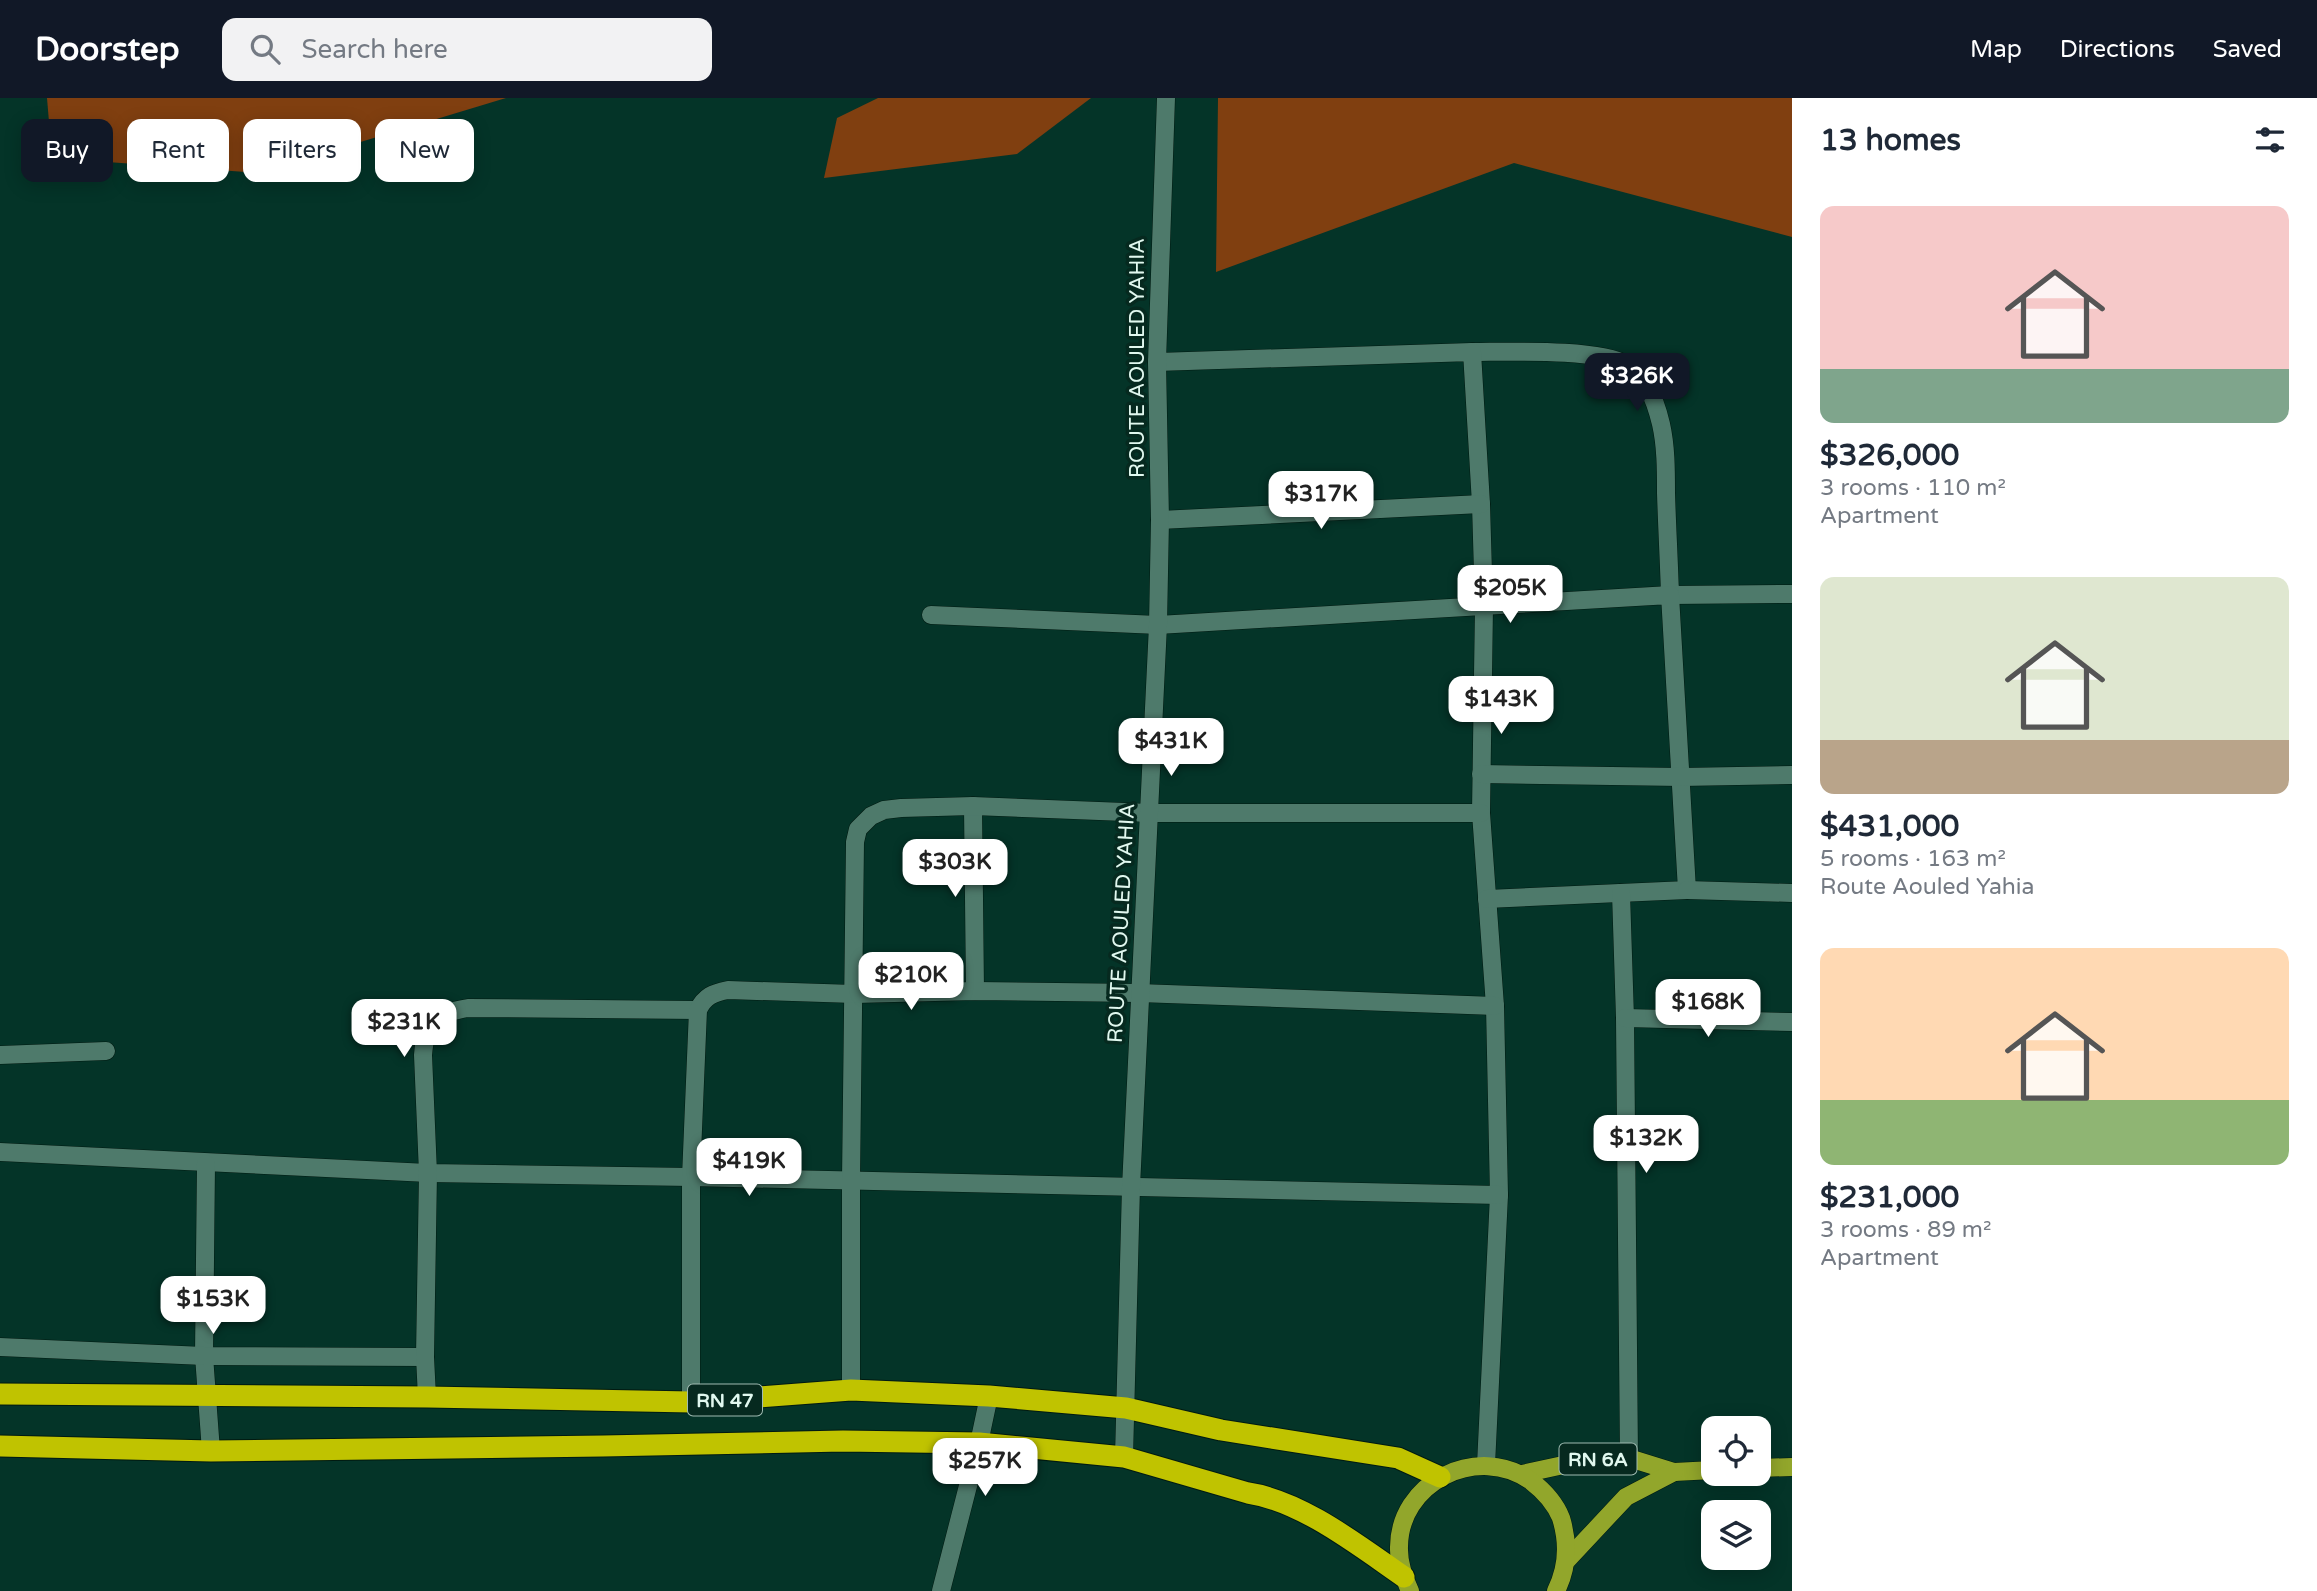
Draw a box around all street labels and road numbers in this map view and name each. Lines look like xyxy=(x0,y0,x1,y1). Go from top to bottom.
street label: ROUTE AOULED YAHIA xyxy=(1125,238,1150,478)
street label: ROUTE AOULED YAHIA xyxy=(1103,803,1140,1044)
road number: RN 47 xyxy=(688,1384,762,1416)
road number: RN 6A xyxy=(1560,1443,1636,1474)

